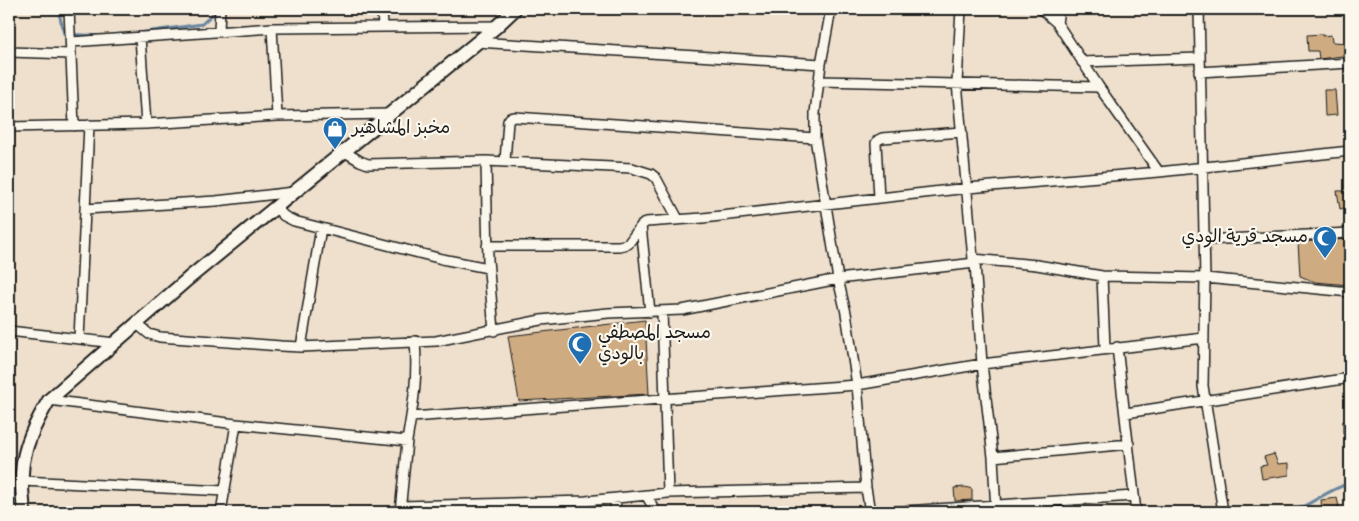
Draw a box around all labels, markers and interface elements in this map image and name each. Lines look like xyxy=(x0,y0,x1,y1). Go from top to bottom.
shop icon: مخبز المشاهير xyxy=(322,116,348,150)
place label: مخبز المشاهير xyxy=(350,116,450,142)
place label: مسجد قرية الودي xyxy=(1182,225,1308,251)
mosque icon: مسجد قرية الودي xyxy=(1312,225,1338,259)
place label: مسجد المصطفي بالودي xyxy=(598,321,711,368)
mosque icon: مسجد المصطفي بالودي xyxy=(567,331,593,365)

